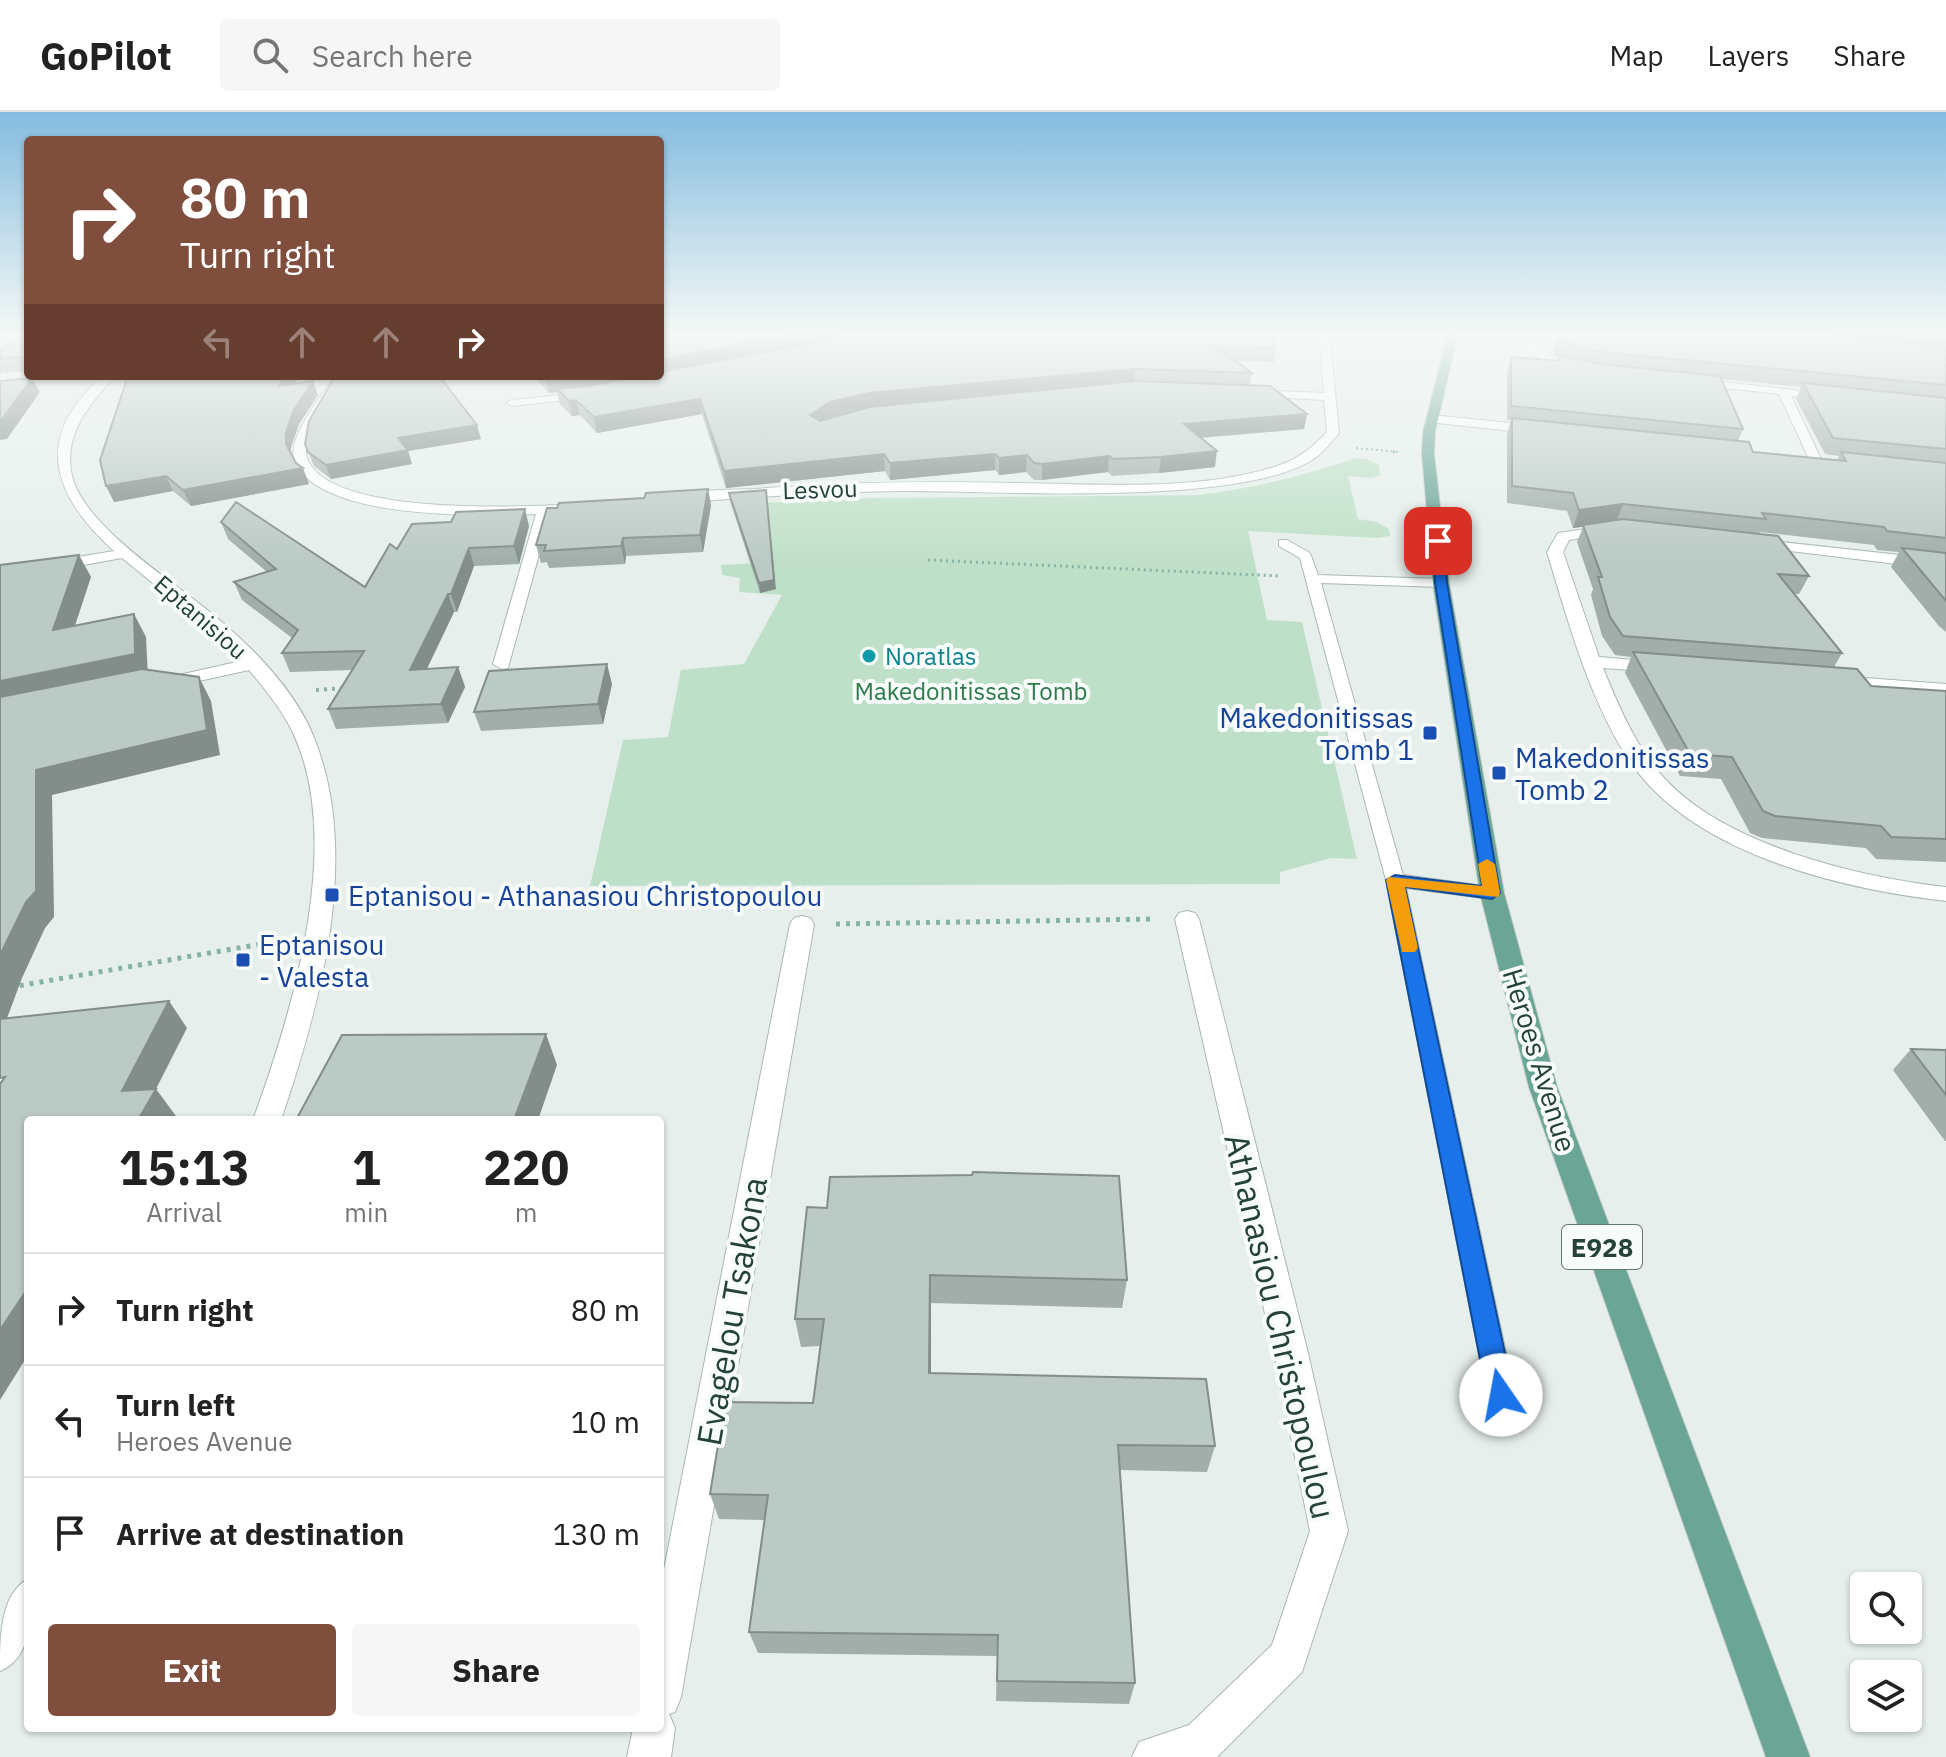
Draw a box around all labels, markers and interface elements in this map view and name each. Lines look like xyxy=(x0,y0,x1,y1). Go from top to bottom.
search box xyxy=(220,19,780,91)
text: GoPilot xyxy=(40,31,172,80)
icon: search xyxy=(248,33,292,77)
text: Search here xyxy=(312,36,473,75)
text: Map xyxy=(1609,37,1663,74)
text: Layers xyxy=(1707,37,1789,74)
text: Share xyxy=(1833,37,1906,74)
text: 80 m xyxy=(180,161,310,233)
icon: right xyxy=(48,168,152,272)
text: Turn right xyxy=(180,231,336,278)
icon: left xyxy=(196,320,240,364)
icon: ahead xyxy=(280,320,324,364)
icon: ahead xyxy=(364,320,408,364)
icon: right xyxy=(448,320,492,364)
street label: Lesvou xyxy=(782,472,858,506)
pin xyxy=(1404,507,1472,575)
icon: arrive xyxy=(1416,519,1460,563)
street label: Eptanisiou xyxy=(148,568,254,666)
place label: Noratlas xyxy=(885,640,976,672)
marker: Noratlas xyxy=(860,647,878,665)
park label: Makedonitissas Tomb xyxy=(854,675,1088,707)
place label: Makedonitissas Tomb 1 xyxy=(1219,699,1414,768)
marker: Makedonitissas Tomb 1 xyxy=(1421,724,1439,742)
place label: Makedonitissas Tomb 2 xyxy=(1515,739,1710,808)
marker: Makedonitissas Tomb 2 xyxy=(1490,764,1508,782)
place label: Eptanisou - Athanasiou Christopoulou xyxy=(348,877,822,914)
marker: Eptanisou - Athanasiou Christopoulou xyxy=(323,886,341,904)
place label: Eptanisou - Valesta xyxy=(259,926,384,995)
marker: Eptanisou - Valesta xyxy=(234,951,252,969)
street label: Heroes Avenue xyxy=(1495,964,1585,1156)
street label: Athanasiou Christopoulou xyxy=(1215,1129,1347,1523)
text: 15:13 xyxy=(119,1136,250,1198)
text: 1 xyxy=(352,1136,381,1198)
text: 220 xyxy=(483,1136,569,1198)
street label: Evagelou Tsakona xyxy=(686,1173,776,1449)
text: Arrival xyxy=(146,1195,222,1229)
text: min xyxy=(344,1195,388,1229)
text: m xyxy=(515,1195,537,1229)
road number: E928 xyxy=(1562,1225,1642,1269)
icon: right xyxy=(48,1287,92,1331)
text: Turn right xyxy=(116,1290,254,1329)
text: 80 m xyxy=(571,1290,640,1329)
position arrow xyxy=(1459,1353,1543,1437)
text: Turn left xyxy=(116,1385,235,1424)
icon: left xyxy=(48,1399,92,1443)
text: 10 m xyxy=(571,1402,640,1441)
text: Heroes Avenue xyxy=(116,1424,293,1458)
icon: arrive xyxy=(48,1511,92,1555)
text: Arrive at destination xyxy=(116,1514,404,1553)
text: 130 m xyxy=(553,1514,640,1553)
map controls xyxy=(1850,1572,1922,1732)
button: search xyxy=(1850,1572,1922,1644)
button: Exit xyxy=(48,1624,336,1716)
button: Share xyxy=(352,1624,640,1716)
button: layers xyxy=(1850,1660,1922,1732)

